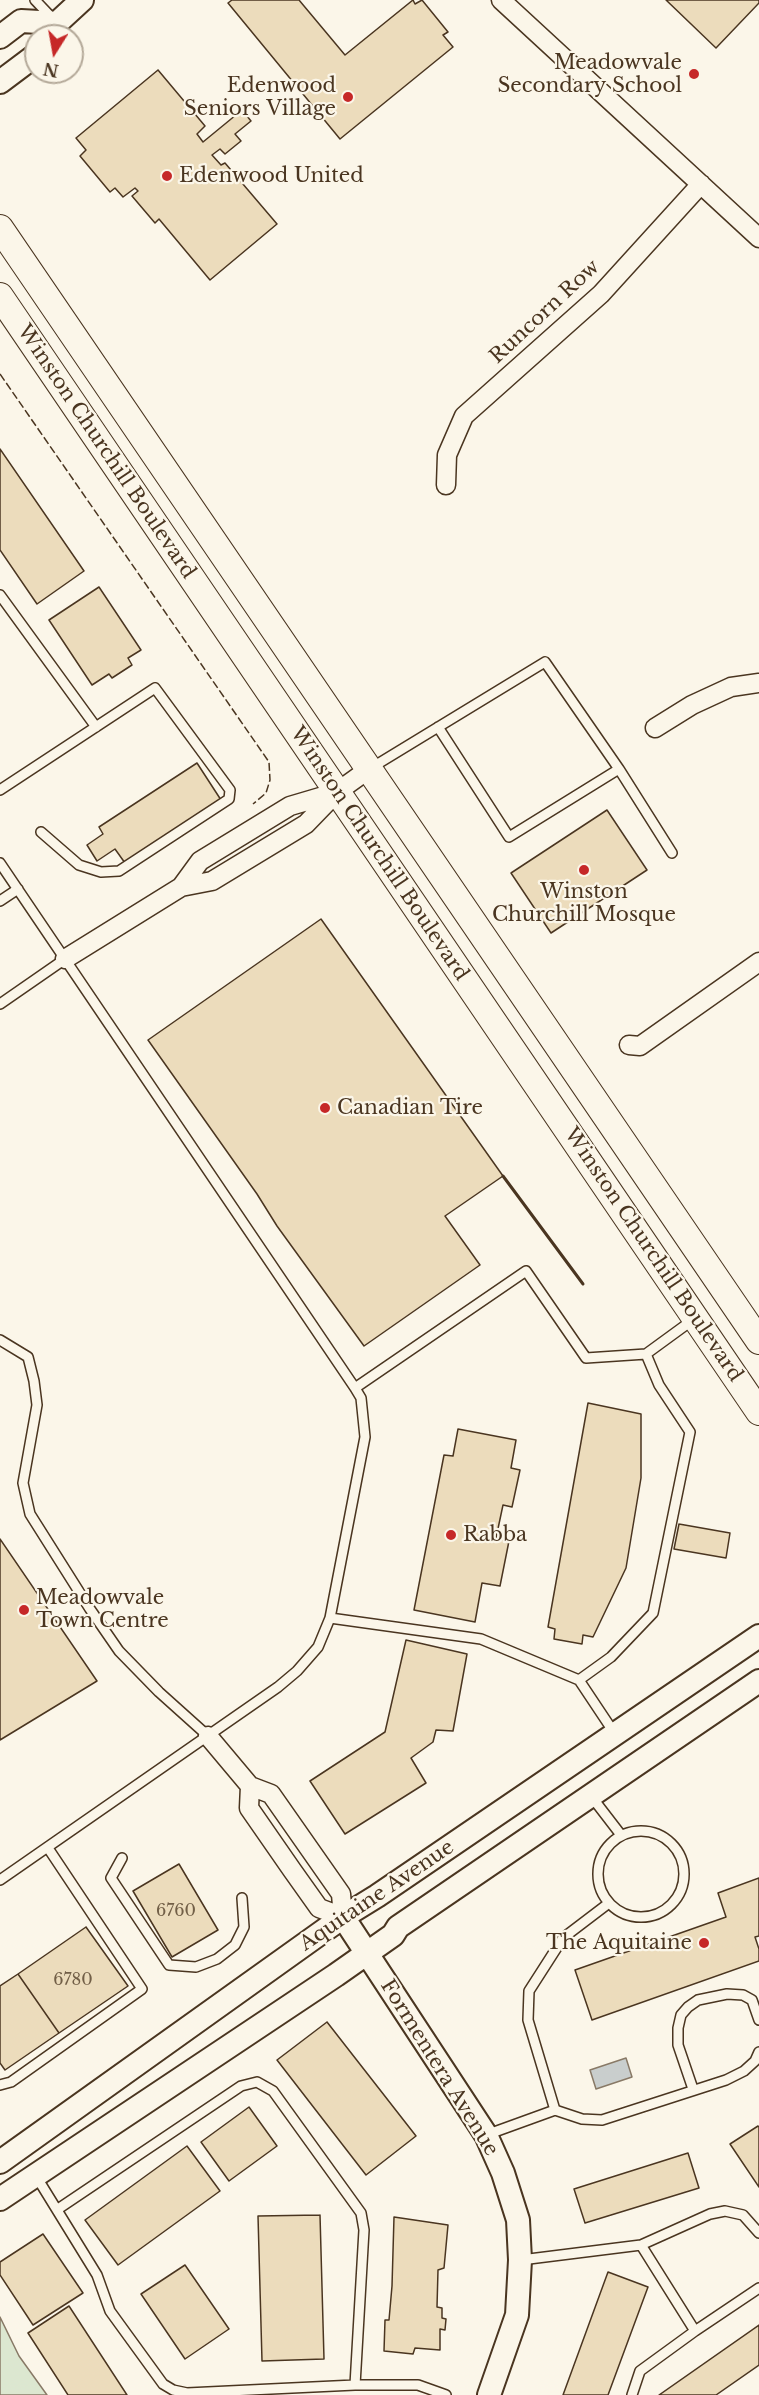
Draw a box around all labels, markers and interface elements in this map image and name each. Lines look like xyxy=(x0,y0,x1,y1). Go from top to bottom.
north arrow xyxy=(24,24,84,84)
place label: Meadowvale Secondary School xyxy=(497,51,682,98)
text: N xyxy=(42,58,60,81)
marker: Meadowvale Secondary School xyxy=(687,67,701,81)
place label: Edenwood Seniors Village xyxy=(184,74,336,121)
marker: Edenwood Seniors Village xyxy=(341,90,355,104)
place label: Edenwood United xyxy=(179,164,364,188)
marker: Edenwood United xyxy=(160,169,174,183)
street label: Runcorn Row xyxy=(485,255,605,369)
street label: Winston Churchill Boulevard xyxy=(12,320,200,584)
street label: Winston Churchill Boulevard xyxy=(285,722,473,986)
marker: Winston Churchill Mosque xyxy=(577,863,591,877)
place label: Winston Churchill Mosque xyxy=(492,880,676,927)
place label: Canadian Tire xyxy=(337,1096,483,1120)
marker: Canadian Tire xyxy=(318,1101,332,1115)
street label: Winston Churchill Boulevard xyxy=(559,1123,747,1387)
place label: Rabba xyxy=(463,1523,527,1547)
marker: Rabba xyxy=(444,1528,458,1542)
place label: Meadowvale Town Centre xyxy=(36,1586,169,1633)
marker: Meadowvale Town Centre xyxy=(17,1603,31,1617)
street label: Aquitaine Avenue xyxy=(295,1835,459,1957)
house number: 6760 xyxy=(156,1901,196,1921)
place label: The Aquitaine xyxy=(546,1931,692,1955)
marker: The Aquitaine xyxy=(697,1936,711,1950)
house number: 6780 xyxy=(53,1970,93,1990)
street label: Formentera Avenue xyxy=(375,1975,503,2161)

